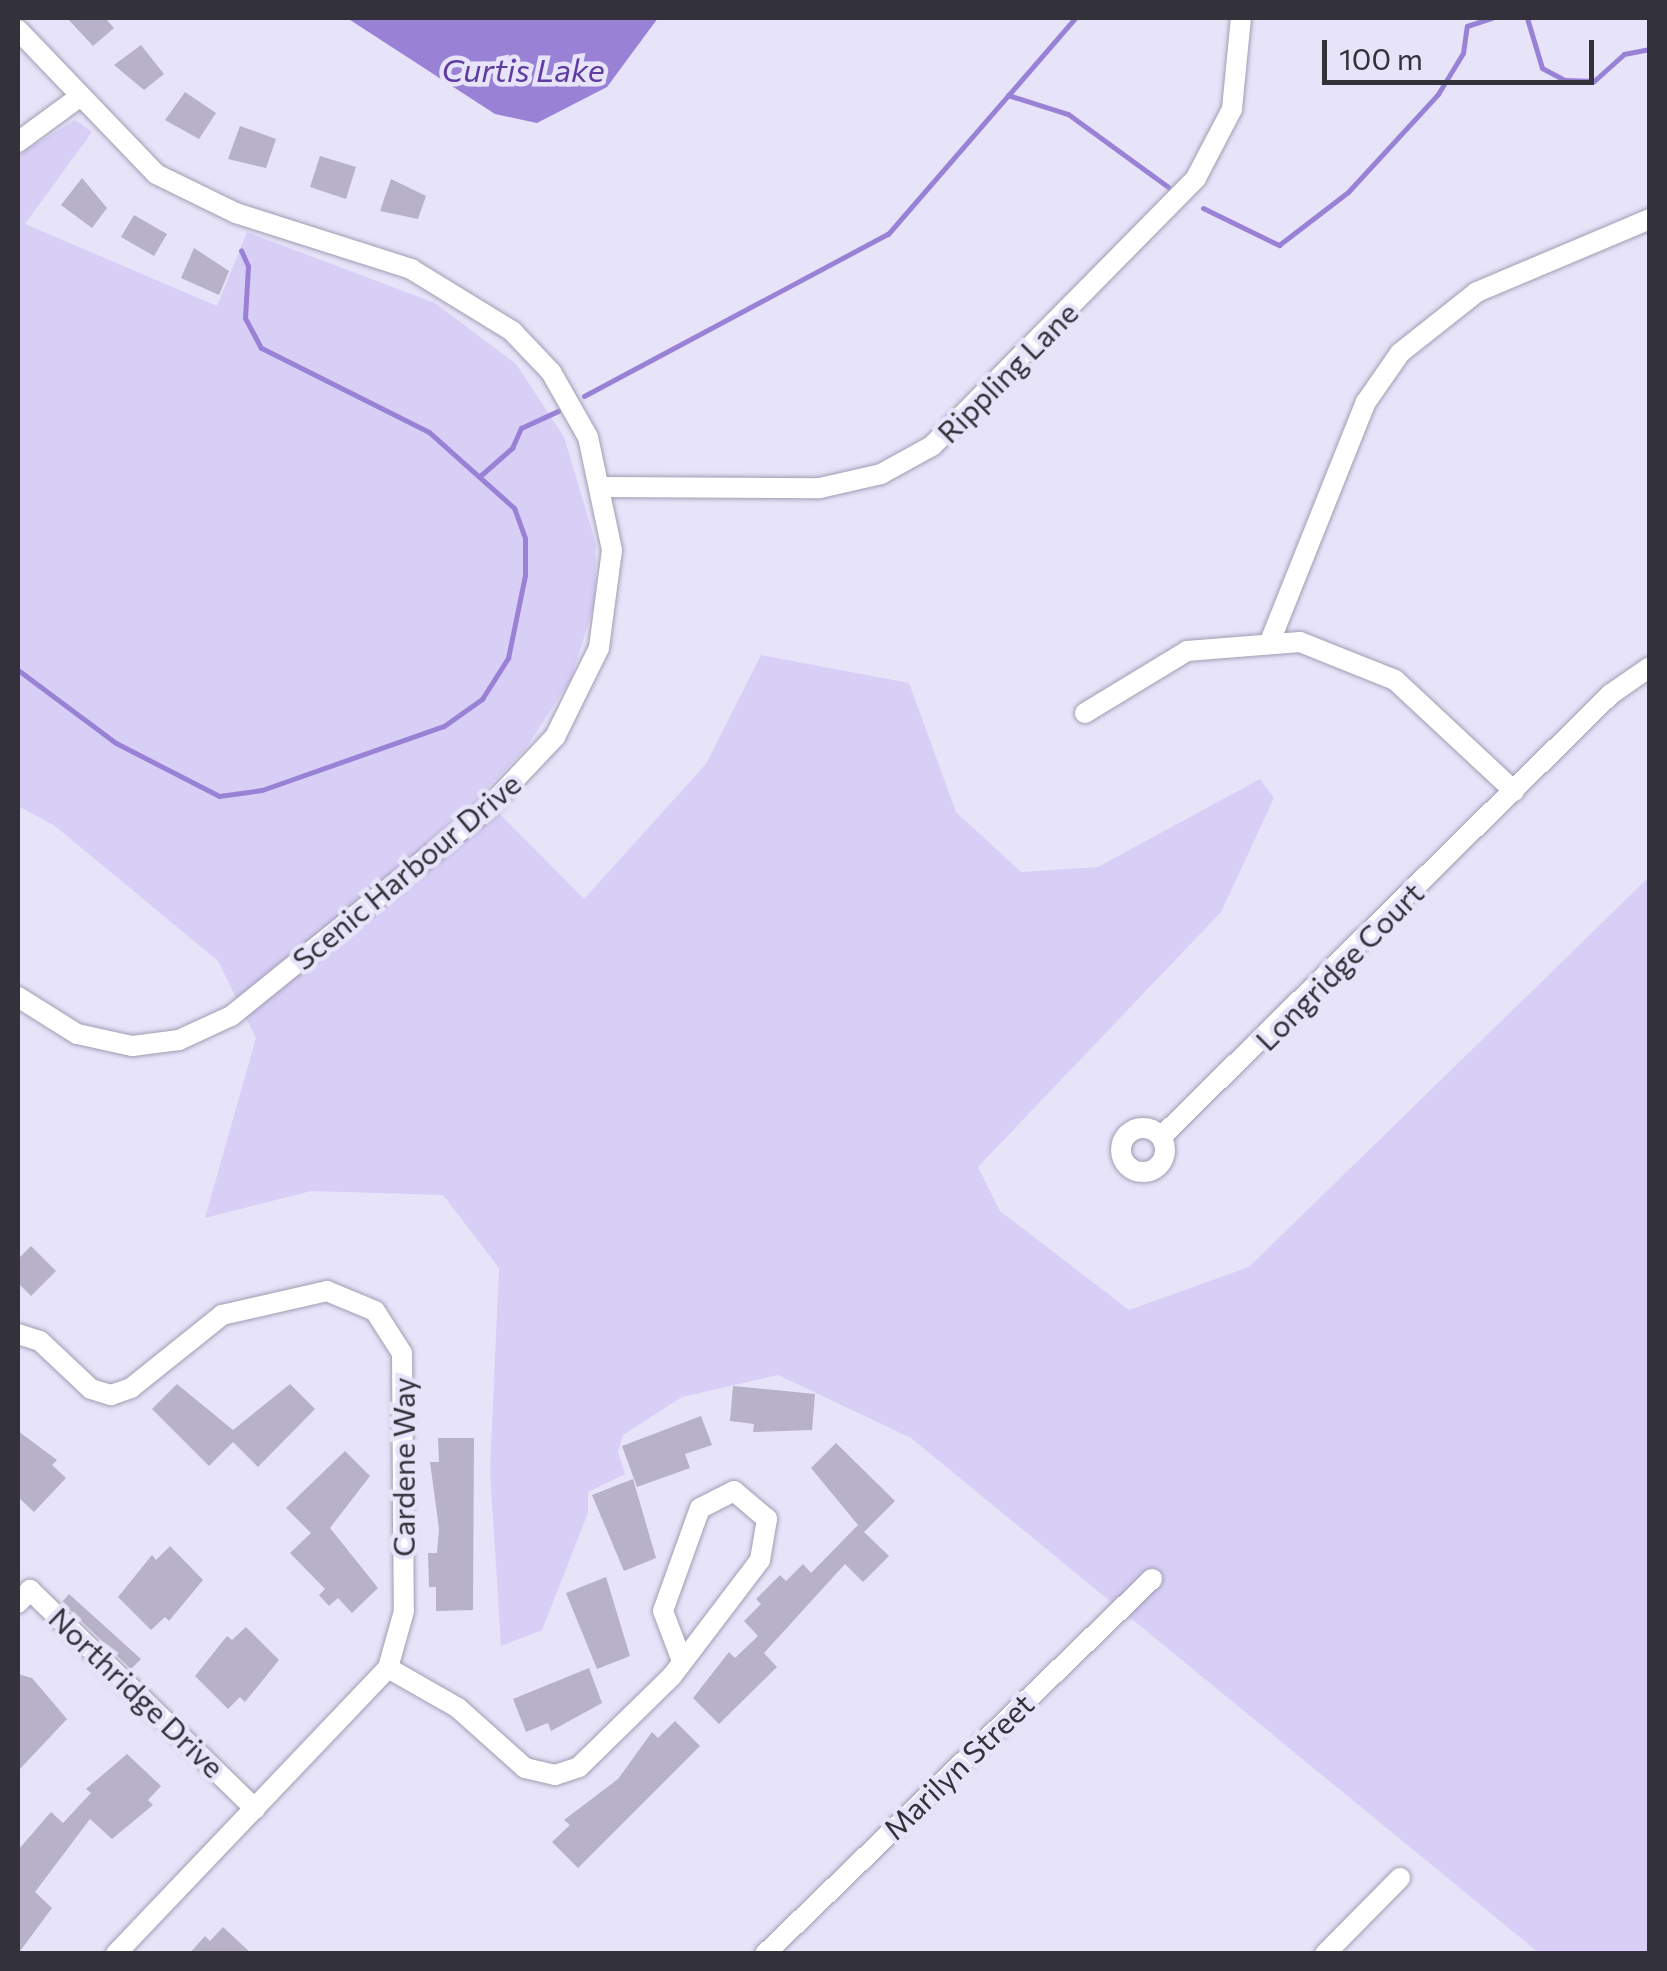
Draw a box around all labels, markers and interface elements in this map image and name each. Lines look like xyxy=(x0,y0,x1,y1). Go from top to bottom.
scale bar xyxy=(1327,20,1600,82)
text: 100 m xyxy=(1339,39,1423,76)
water label: Curtis Lake xyxy=(441,50,605,88)
street label: Rippling Lane xyxy=(929,294,1085,450)
street label: Scenic Harbour Drive xyxy=(285,765,527,977)
street label: Longridge Court xyxy=(1248,875,1430,1057)
street label: Cardene Way xyxy=(385,1377,421,1557)
street label: Northridge Drive xyxy=(42,1599,232,1785)
street label: Marilyn Street xyxy=(875,1685,1041,1847)

